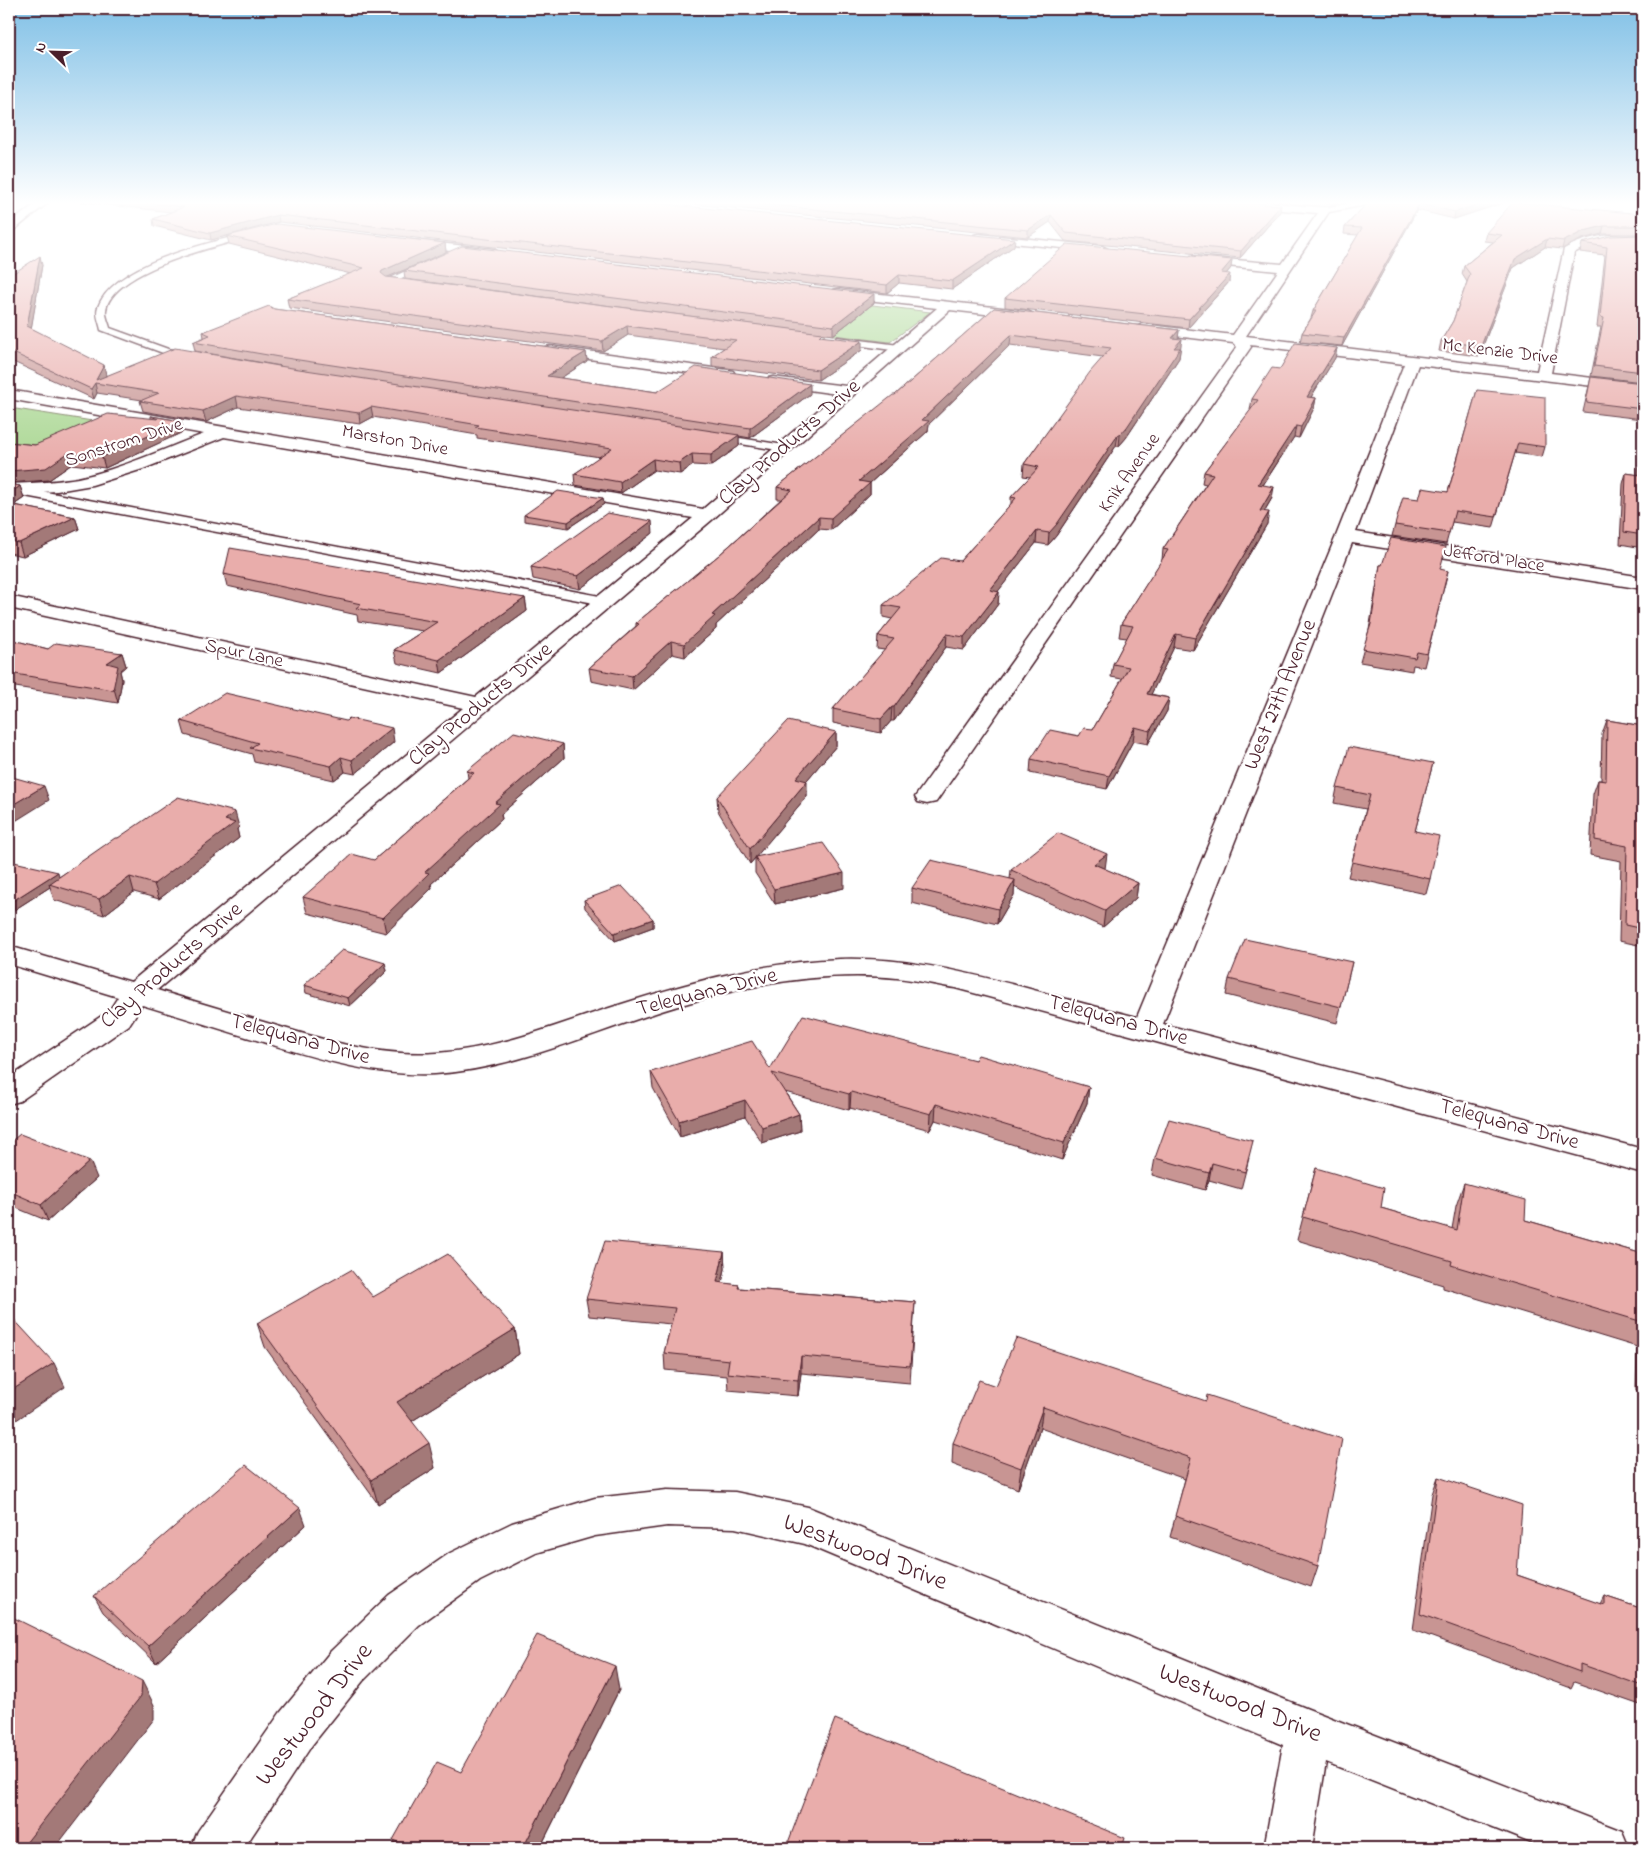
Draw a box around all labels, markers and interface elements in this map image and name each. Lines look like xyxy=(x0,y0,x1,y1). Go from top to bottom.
north arrow xyxy=(28,28,78,78)
text: N xyxy=(30,39,53,56)
street label: Mc Kenzie Drive xyxy=(1441,332,1560,373)
street label: Clay Products Drive xyxy=(712,372,869,515)
street label: Sonstrom Drive xyxy=(62,411,187,475)
street label: Marston Drive xyxy=(340,418,451,464)
street label: Knik Avenue xyxy=(1093,427,1168,518)
street label: Jefford Place xyxy=(1442,538,1547,580)
street label: West 27th Avenue xyxy=(1236,615,1326,775)
street label: Spur Lane xyxy=(202,633,286,676)
street label: Clay Products Drive xyxy=(402,635,561,776)
street label: Clay Products Drive xyxy=(94,895,251,1038)
street label: Telequana Drive xyxy=(633,960,781,1026)
street label: Telequana Drive xyxy=(1044,987,1192,1055)
street label: Telequana Drive xyxy=(226,1006,374,1074)
street label: Telequana Drive xyxy=(1435,1091,1583,1159)
street label: Westwood Drive xyxy=(777,1504,953,1602)
street label: Westwood Drive xyxy=(247,1635,383,1795)
street label: Westwood Drive xyxy=(1153,1654,1328,1754)

